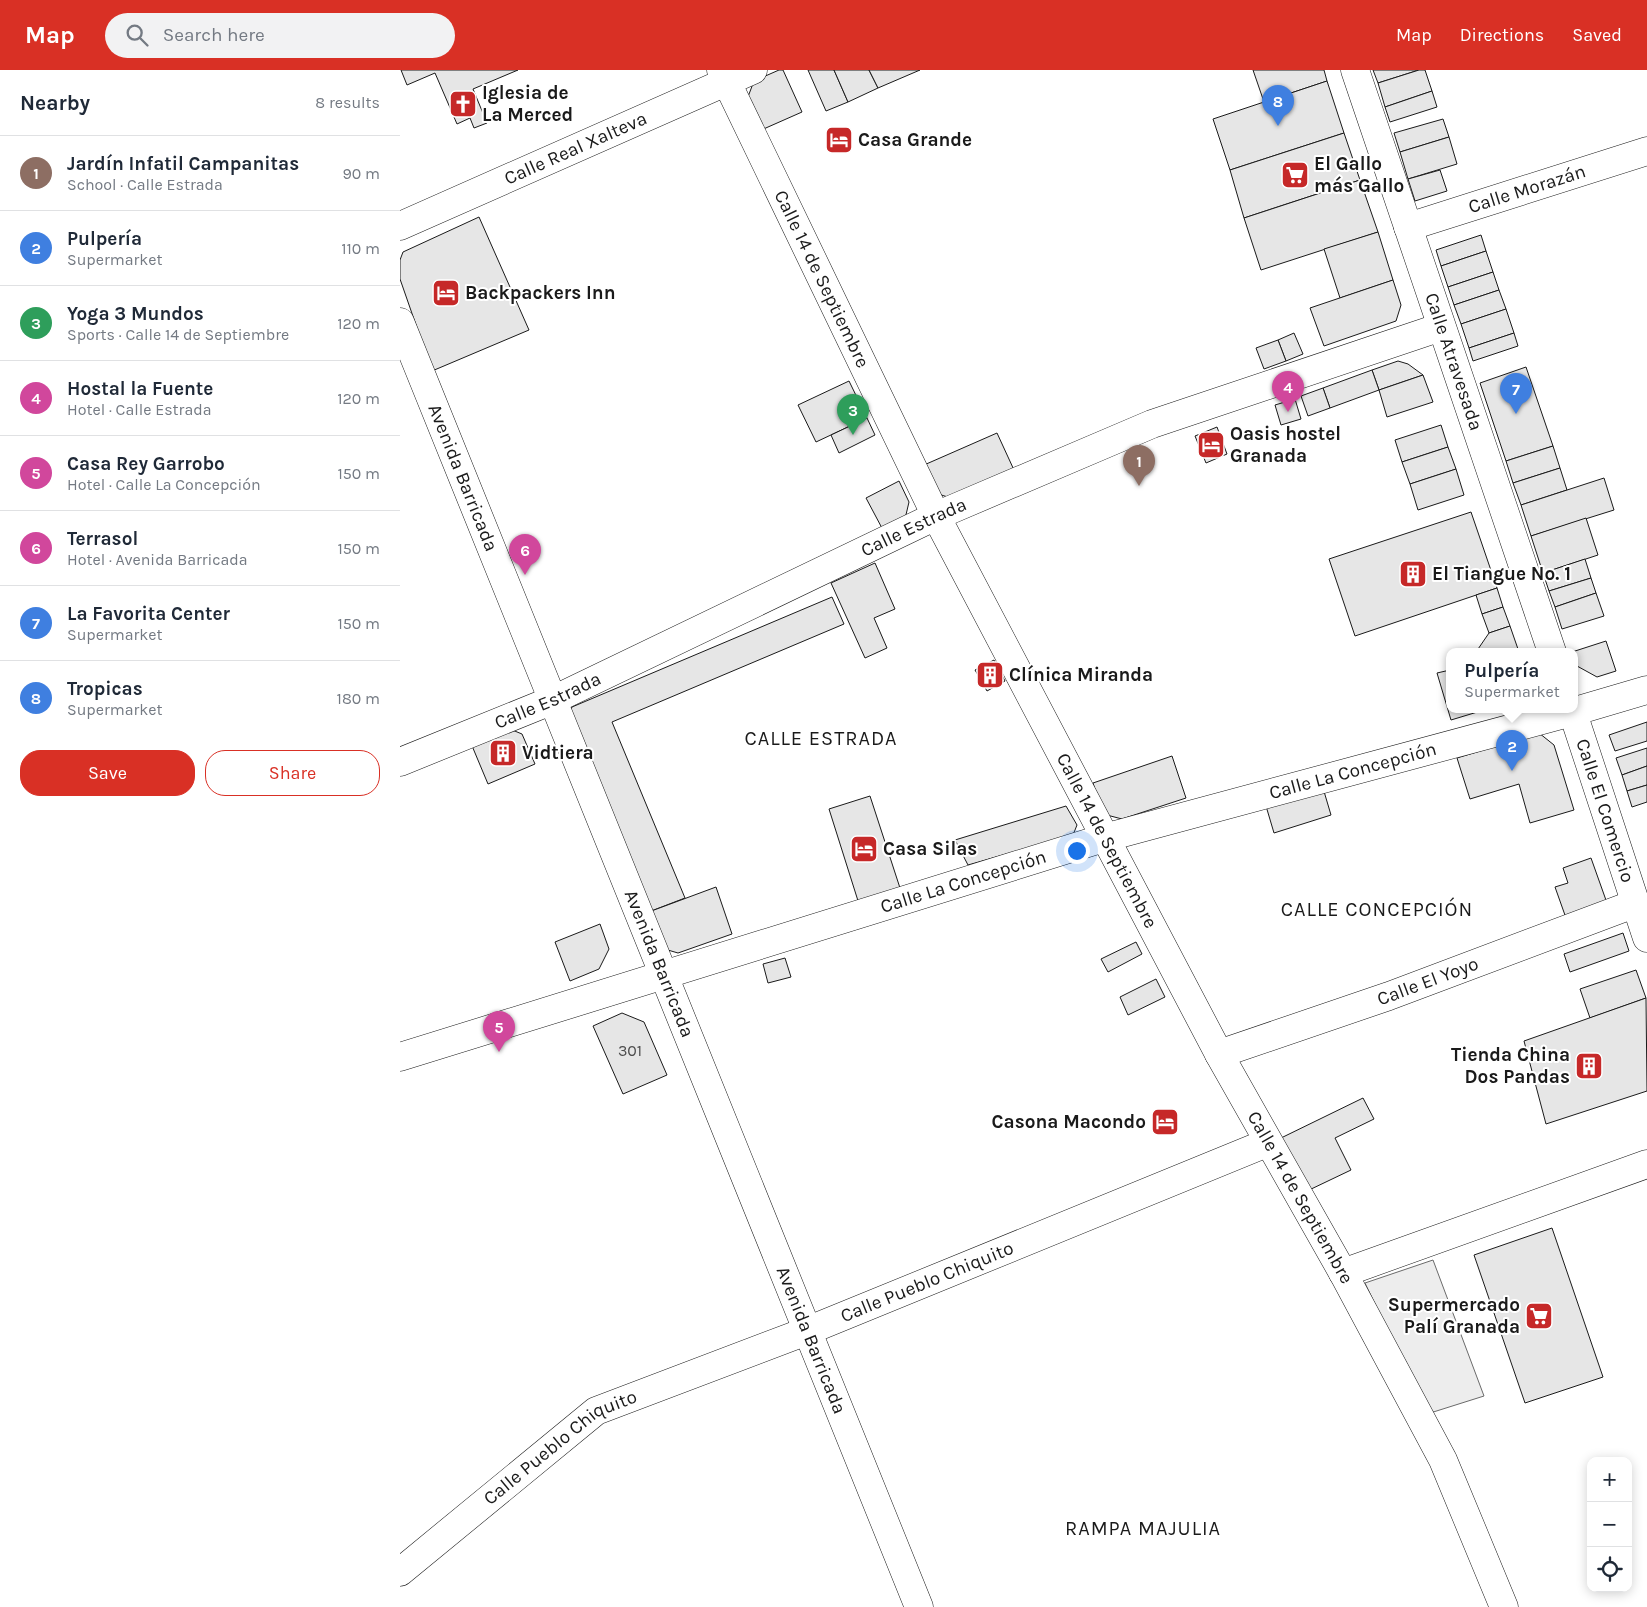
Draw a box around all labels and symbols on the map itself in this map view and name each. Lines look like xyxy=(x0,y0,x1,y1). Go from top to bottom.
place label: Iglesia de La Merced xyxy=(482,82,573,126)
pin: 8 xyxy=(1262,85,1294,126)
church icon: Iglesia de La Merced xyxy=(448,89,478,119)
street label: Calle Real Xalteva xyxy=(501,107,650,190)
hotel icon: Casa Grande xyxy=(824,125,854,155)
place label: Casa Grande xyxy=(858,129,972,151)
place label: El Gallo más Gallo xyxy=(1314,153,1404,197)
supermarket icon: El Gallo más Gallo xyxy=(1280,160,1310,190)
street label: Calle Morazán xyxy=(1466,160,1589,218)
street label: Calle 14 de Septiembre xyxy=(770,187,874,371)
hotel icon: Backpackers Inn xyxy=(431,278,461,308)
place label: Backpackers Inn xyxy=(465,282,616,304)
street label: Calle Atravesada xyxy=(1420,290,1487,433)
pin: 4 xyxy=(1272,371,1304,412)
pin: 7 xyxy=(1500,373,1532,414)
pin: 3 xyxy=(837,394,869,435)
street label: Avenida Barricada xyxy=(423,401,503,555)
place label: Oasis hostel Granada xyxy=(1230,423,1341,467)
hotel icon: Oasis hostel Granada xyxy=(1196,430,1226,460)
pin: 1 xyxy=(1123,445,1155,486)
street label: Calle Estrada xyxy=(857,493,970,561)
pin: 6 xyxy=(509,534,541,575)
building icon: El Tiangue No. 1 xyxy=(1398,559,1428,589)
place label: El Tiangue No. 1 xyxy=(1432,563,1571,585)
building icon: Clínica Miranda xyxy=(975,660,1005,690)
place label: Clínica Miranda xyxy=(1009,664,1153,686)
street label: Calle Estrada xyxy=(491,668,605,734)
district label: CALLE ESTRADA xyxy=(744,727,898,750)
pin: 2 xyxy=(1496,730,1528,771)
street label: Calle El Comercio xyxy=(1571,736,1639,885)
building icon: Vidtiera xyxy=(488,738,518,768)
street label: Calle La Concepción xyxy=(1267,738,1439,804)
place label: Vidtiera xyxy=(522,742,594,764)
street label: Calle 14 de Septiembre xyxy=(1052,749,1162,932)
hotel icon: Casa Silas xyxy=(849,834,879,864)
place label: Casa Silas xyxy=(883,838,977,860)
your location xyxy=(1064,838,1090,864)
street label: Calle La Concepción xyxy=(878,846,1049,918)
street label: Avenida Barricada xyxy=(620,887,699,1041)
district label: CALLE CONCEPCIÓN xyxy=(1281,897,1473,921)
street label: Calle El Yoyo xyxy=(1374,952,1481,1010)
pin: 5 xyxy=(483,1011,515,1052)
house number: 301 xyxy=(618,1041,642,1060)
place label: Tienda China Dos Pandas xyxy=(1451,1044,1570,1088)
building icon: Tienda China Dos Pandas xyxy=(1574,1051,1604,1081)
hotel icon: Casona Macondo xyxy=(1150,1107,1180,1137)
street label: Calle 14 de Septiembre xyxy=(1243,1107,1358,1288)
place label: Casona Macondo xyxy=(992,1111,1146,1133)
street label: Calle Pueblo Chiquito xyxy=(837,1237,1017,1327)
street label: Avenida Barricada xyxy=(772,1263,851,1417)
place label: Supermercado Palí Granada xyxy=(1388,1294,1520,1338)
supermarket icon: Supermercado Palí Granada xyxy=(1524,1301,1554,1331)
street label: Calle Pueblo Chiquito xyxy=(479,1386,640,1510)
district label: RAMPA MAJULIA xyxy=(1065,1517,1221,1540)

